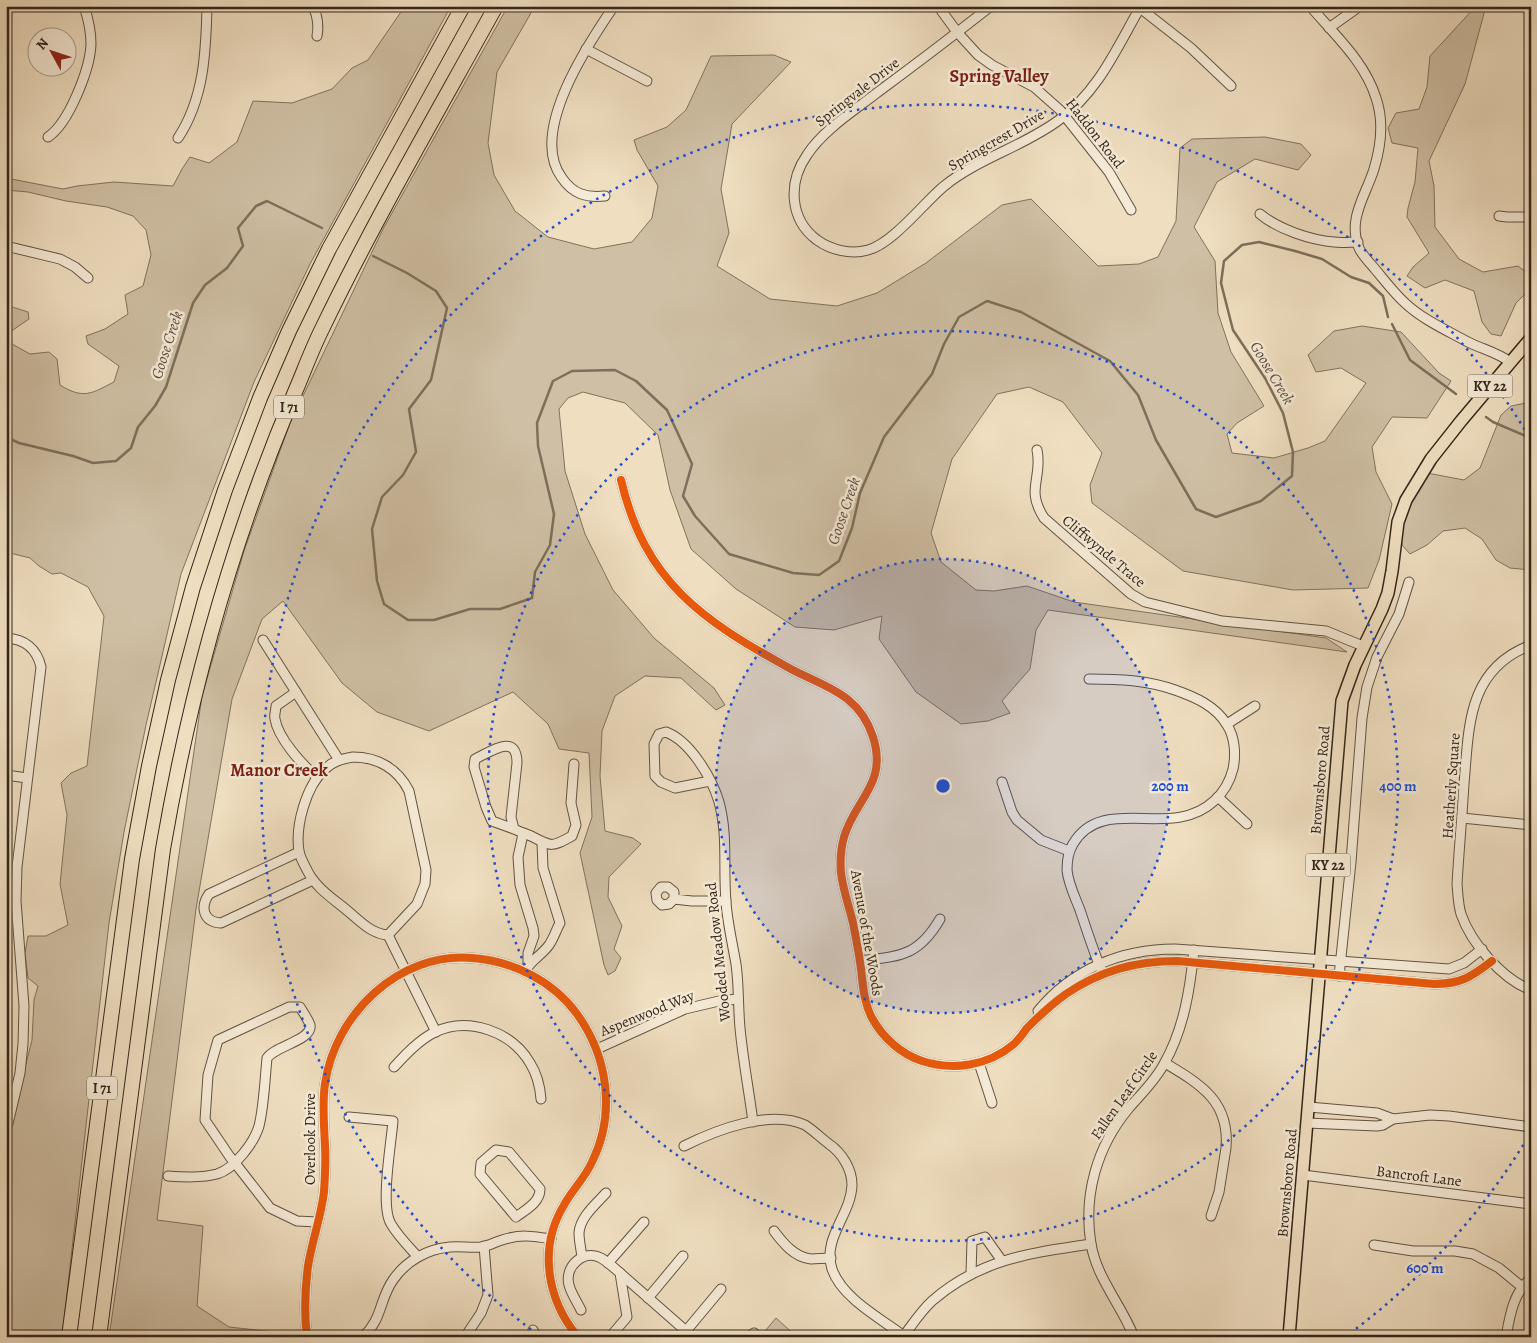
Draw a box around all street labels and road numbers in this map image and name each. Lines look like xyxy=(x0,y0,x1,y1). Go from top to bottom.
street label: Springvale Drive xyxy=(811,53,904,131)
street label: Haddon Road xyxy=(1061,94,1129,173)
street label: Springcrest Drive xyxy=(944,104,1048,176)
road number: KY 22 xyxy=(1468,374,1512,398)
road number: I 71 xyxy=(274,396,304,418)
street label: Cliffwynde Trace xyxy=(1058,510,1150,592)
street label: Brownsboro Road xyxy=(1305,724,1335,835)
street label: Heatherly Square xyxy=(1437,732,1465,840)
road number: KY 22 xyxy=(1306,854,1350,876)
street label: Avenue of the Woods xyxy=(846,867,888,998)
street label: Wooded Meadow Road xyxy=(701,881,735,1024)
street label: Aspenwood Way xyxy=(596,985,697,1041)
street label: Fallen Leaf Circle xyxy=(1086,1046,1162,1143)
road number: I 71 xyxy=(87,1076,117,1100)
street label: Overlook Drive xyxy=(300,1093,320,1185)
street label: Brownsboro Road xyxy=(1272,1127,1302,1238)
street label: Bancroft Lane xyxy=(1375,1161,1463,1191)

